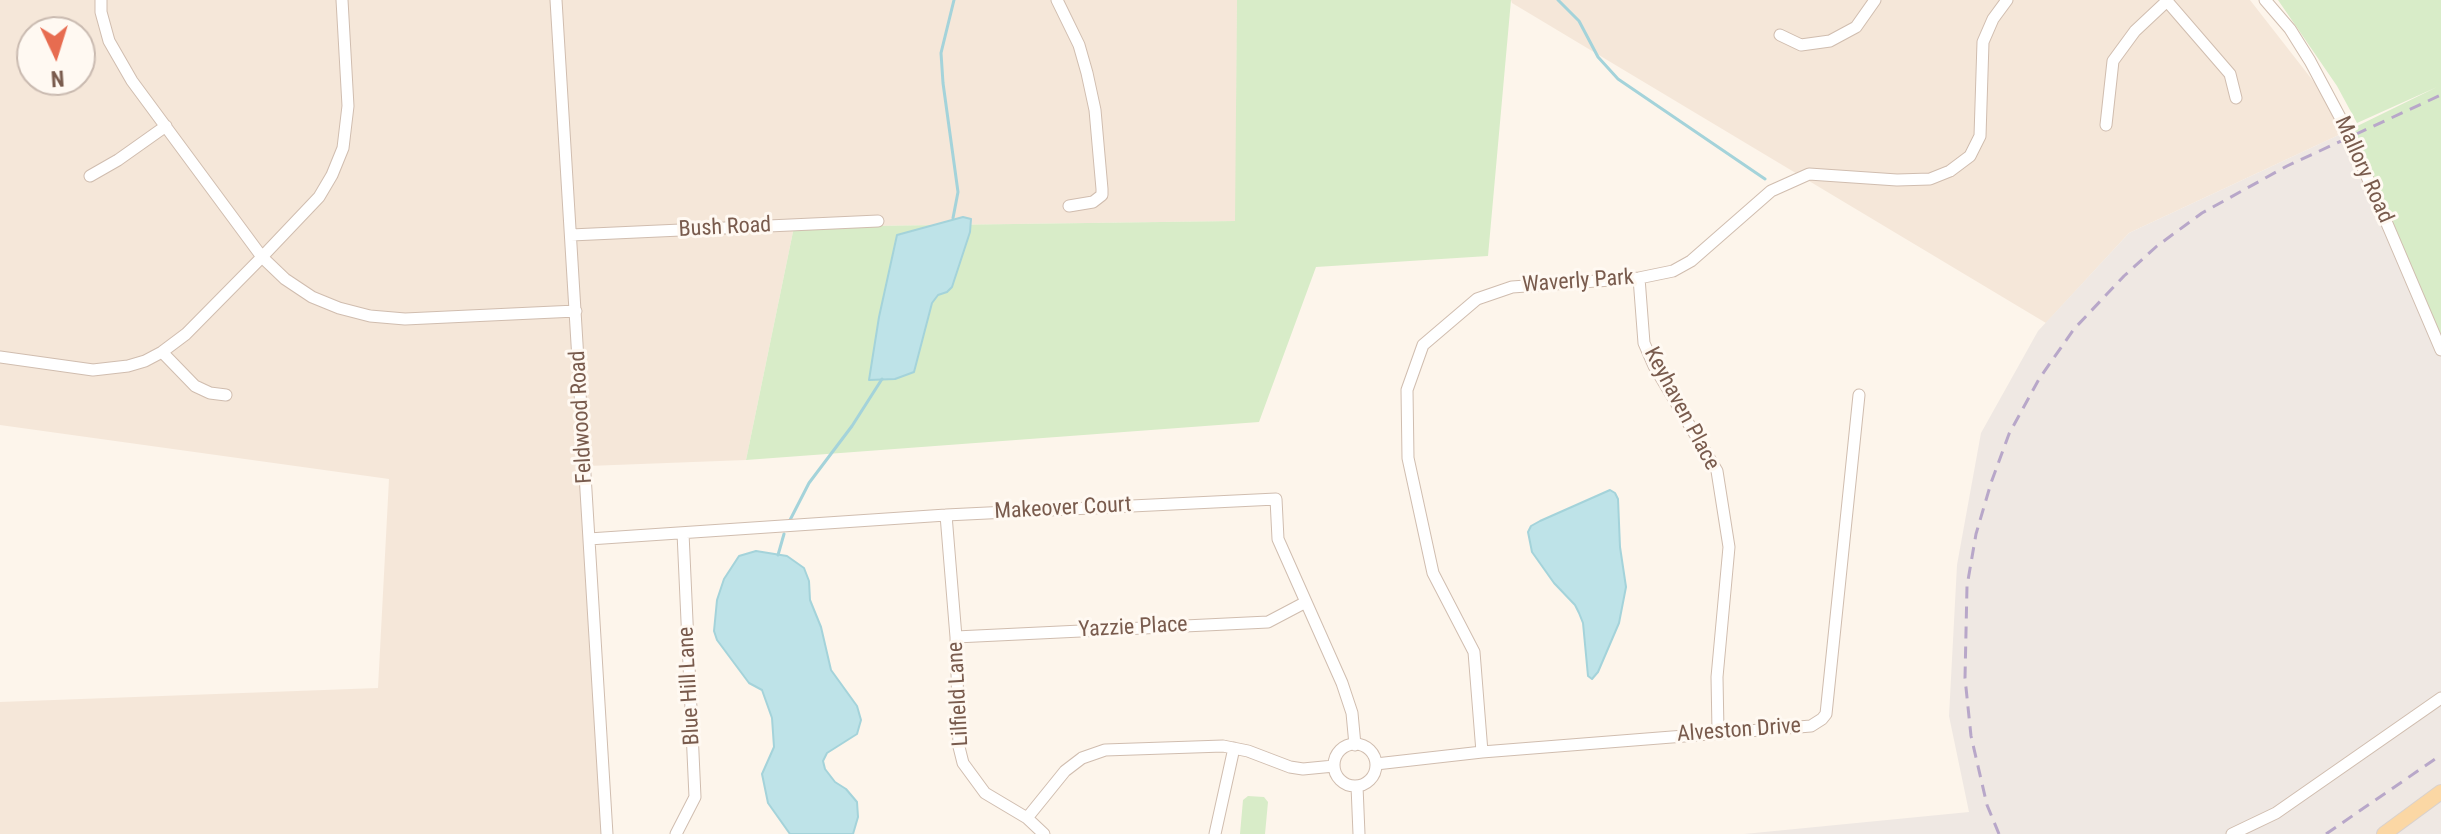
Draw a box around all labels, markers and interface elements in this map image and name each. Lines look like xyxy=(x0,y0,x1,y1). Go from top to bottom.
north arrow xyxy=(16,16,96,96)
text: N xyxy=(50,66,65,91)
street label: Mallory Road xyxy=(2328,113,2398,227)
street label: Bush Road xyxy=(678,212,772,244)
street label: Waverly Park xyxy=(1521,265,1635,299)
street label: Keyhaven Place xyxy=(1638,343,1724,475)
street label: Feldwood Road xyxy=(565,350,599,484)
street label: Makeover Court xyxy=(994,492,1132,526)
street label: Yazzie Place xyxy=(1078,612,1188,644)
street label: Blue Hill Lane xyxy=(674,626,706,746)
street label: Lilfield Lane xyxy=(943,641,975,747)
street label: Alveston Drive xyxy=(1676,713,1802,749)

